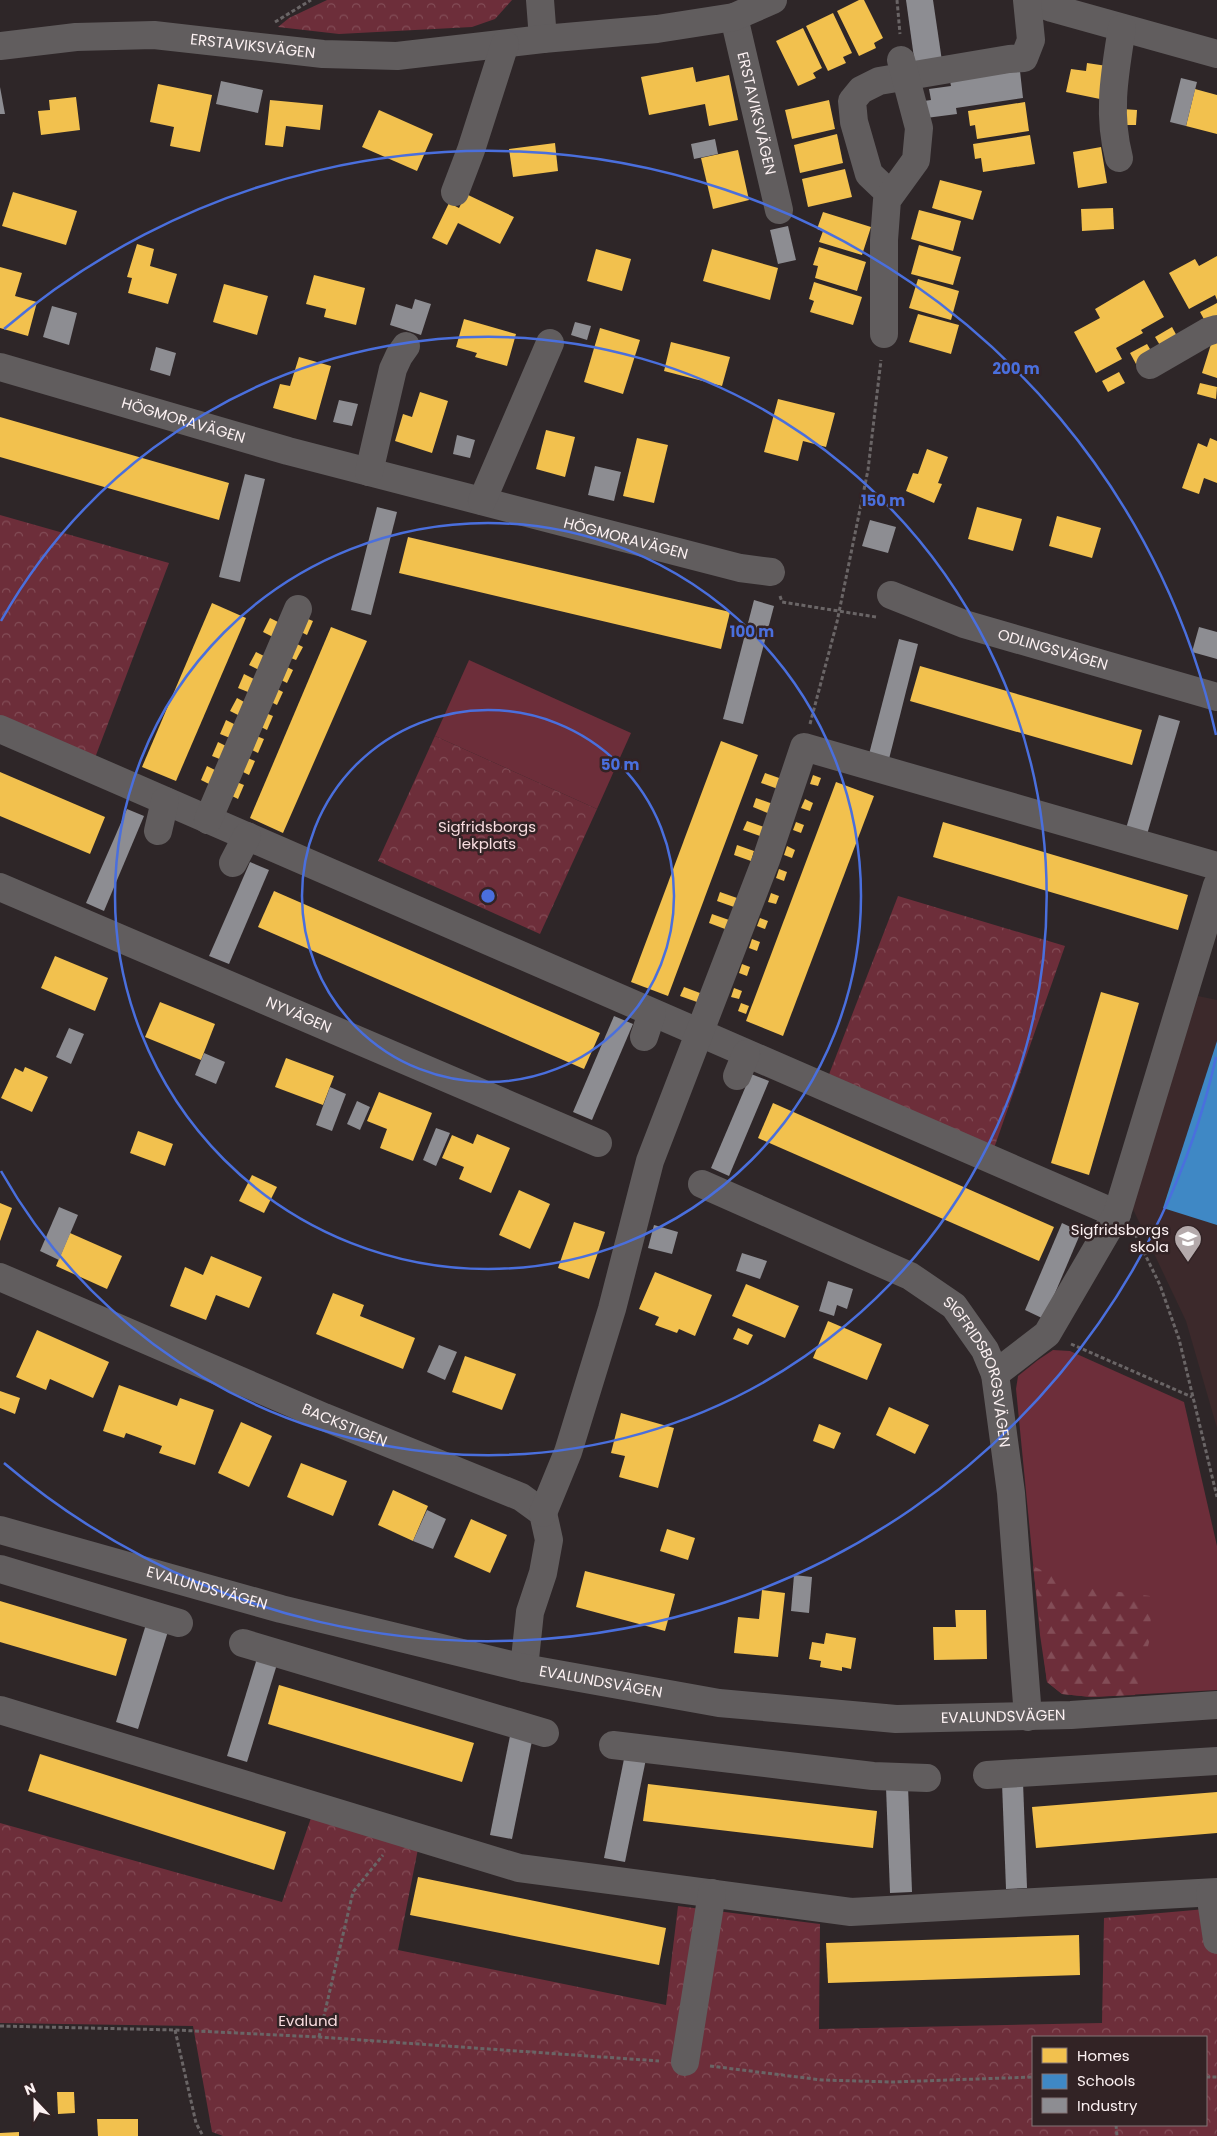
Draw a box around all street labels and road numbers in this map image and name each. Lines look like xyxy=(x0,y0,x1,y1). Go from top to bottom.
street label: ERSTAVIKSVÄGEN xyxy=(189,28,317,63)
street label: ERSTAVIKSVÄGEN xyxy=(732,50,781,177)
street label: HÖGMORAVÄGEN xyxy=(119,392,248,448)
street label: HÖGMORAVÄGEN xyxy=(561,512,691,564)
street label: ODLINGSVÄGEN xyxy=(995,623,1111,675)
street label: NYVÄGEN xyxy=(263,991,335,1038)
street label: SIGFRIDSBORGSVÄGEN xyxy=(939,1291,1016,1449)
street label: BACKSTIGEN xyxy=(299,1398,390,1452)
street label: EVALUNDSVÄGEN xyxy=(144,1561,270,1615)
street label: EVALUNDSVÄGEN xyxy=(538,1660,664,1703)
street label: EVALUNDSVÄGEN xyxy=(941,1704,1066,1728)

